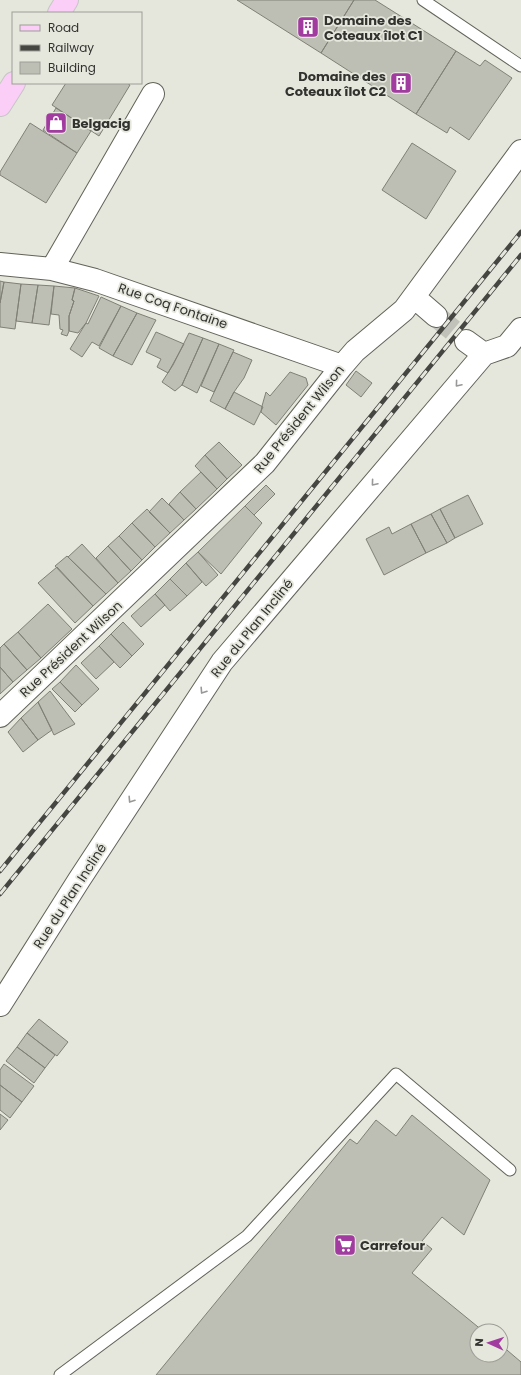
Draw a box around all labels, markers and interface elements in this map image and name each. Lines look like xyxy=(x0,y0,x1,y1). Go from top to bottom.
place label: Domaine des Coteaux îlot C1 xyxy=(324,11,423,45)
legend xyxy=(12,12,142,84)
building icon: Domaine des Coteaux îlot C1 xyxy=(295,14,321,40)
text: Road xyxy=(48,19,79,36)
text: Railway xyxy=(48,39,94,56)
text: Building xyxy=(48,59,96,76)
place label: Domaine des Coteaux îlot C2 xyxy=(285,67,387,101)
building icon: Domaine des Coteaux îlot C2 xyxy=(388,70,414,96)
shop icon: Belgacig xyxy=(43,110,69,136)
place label: Belgacig xyxy=(72,114,131,133)
street label: Rue Coq Fontaine xyxy=(116,278,230,334)
street label: Rue Président Wilson xyxy=(249,361,349,477)
one-way arrow xyxy=(456,379,463,387)
one-way arrow xyxy=(372,478,379,486)
street label: Rue du Plan Incliné xyxy=(206,575,298,681)
street label: Rue Président Wilson xyxy=(15,596,127,702)
one-way arrow xyxy=(200,687,207,694)
one-way arrow xyxy=(129,796,136,803)
street label: Rue du Plan Incliné xyxy=(29,840,111,952)
supermarket icon: Carrefour xyxy=(332,1232,358,1258)
place label: Carrefour xyxy=(360,1236,426,1255)
north arrow xyxy=(469,1323,509,1363)
text: N xyxy=(471,1338,487,1347)

